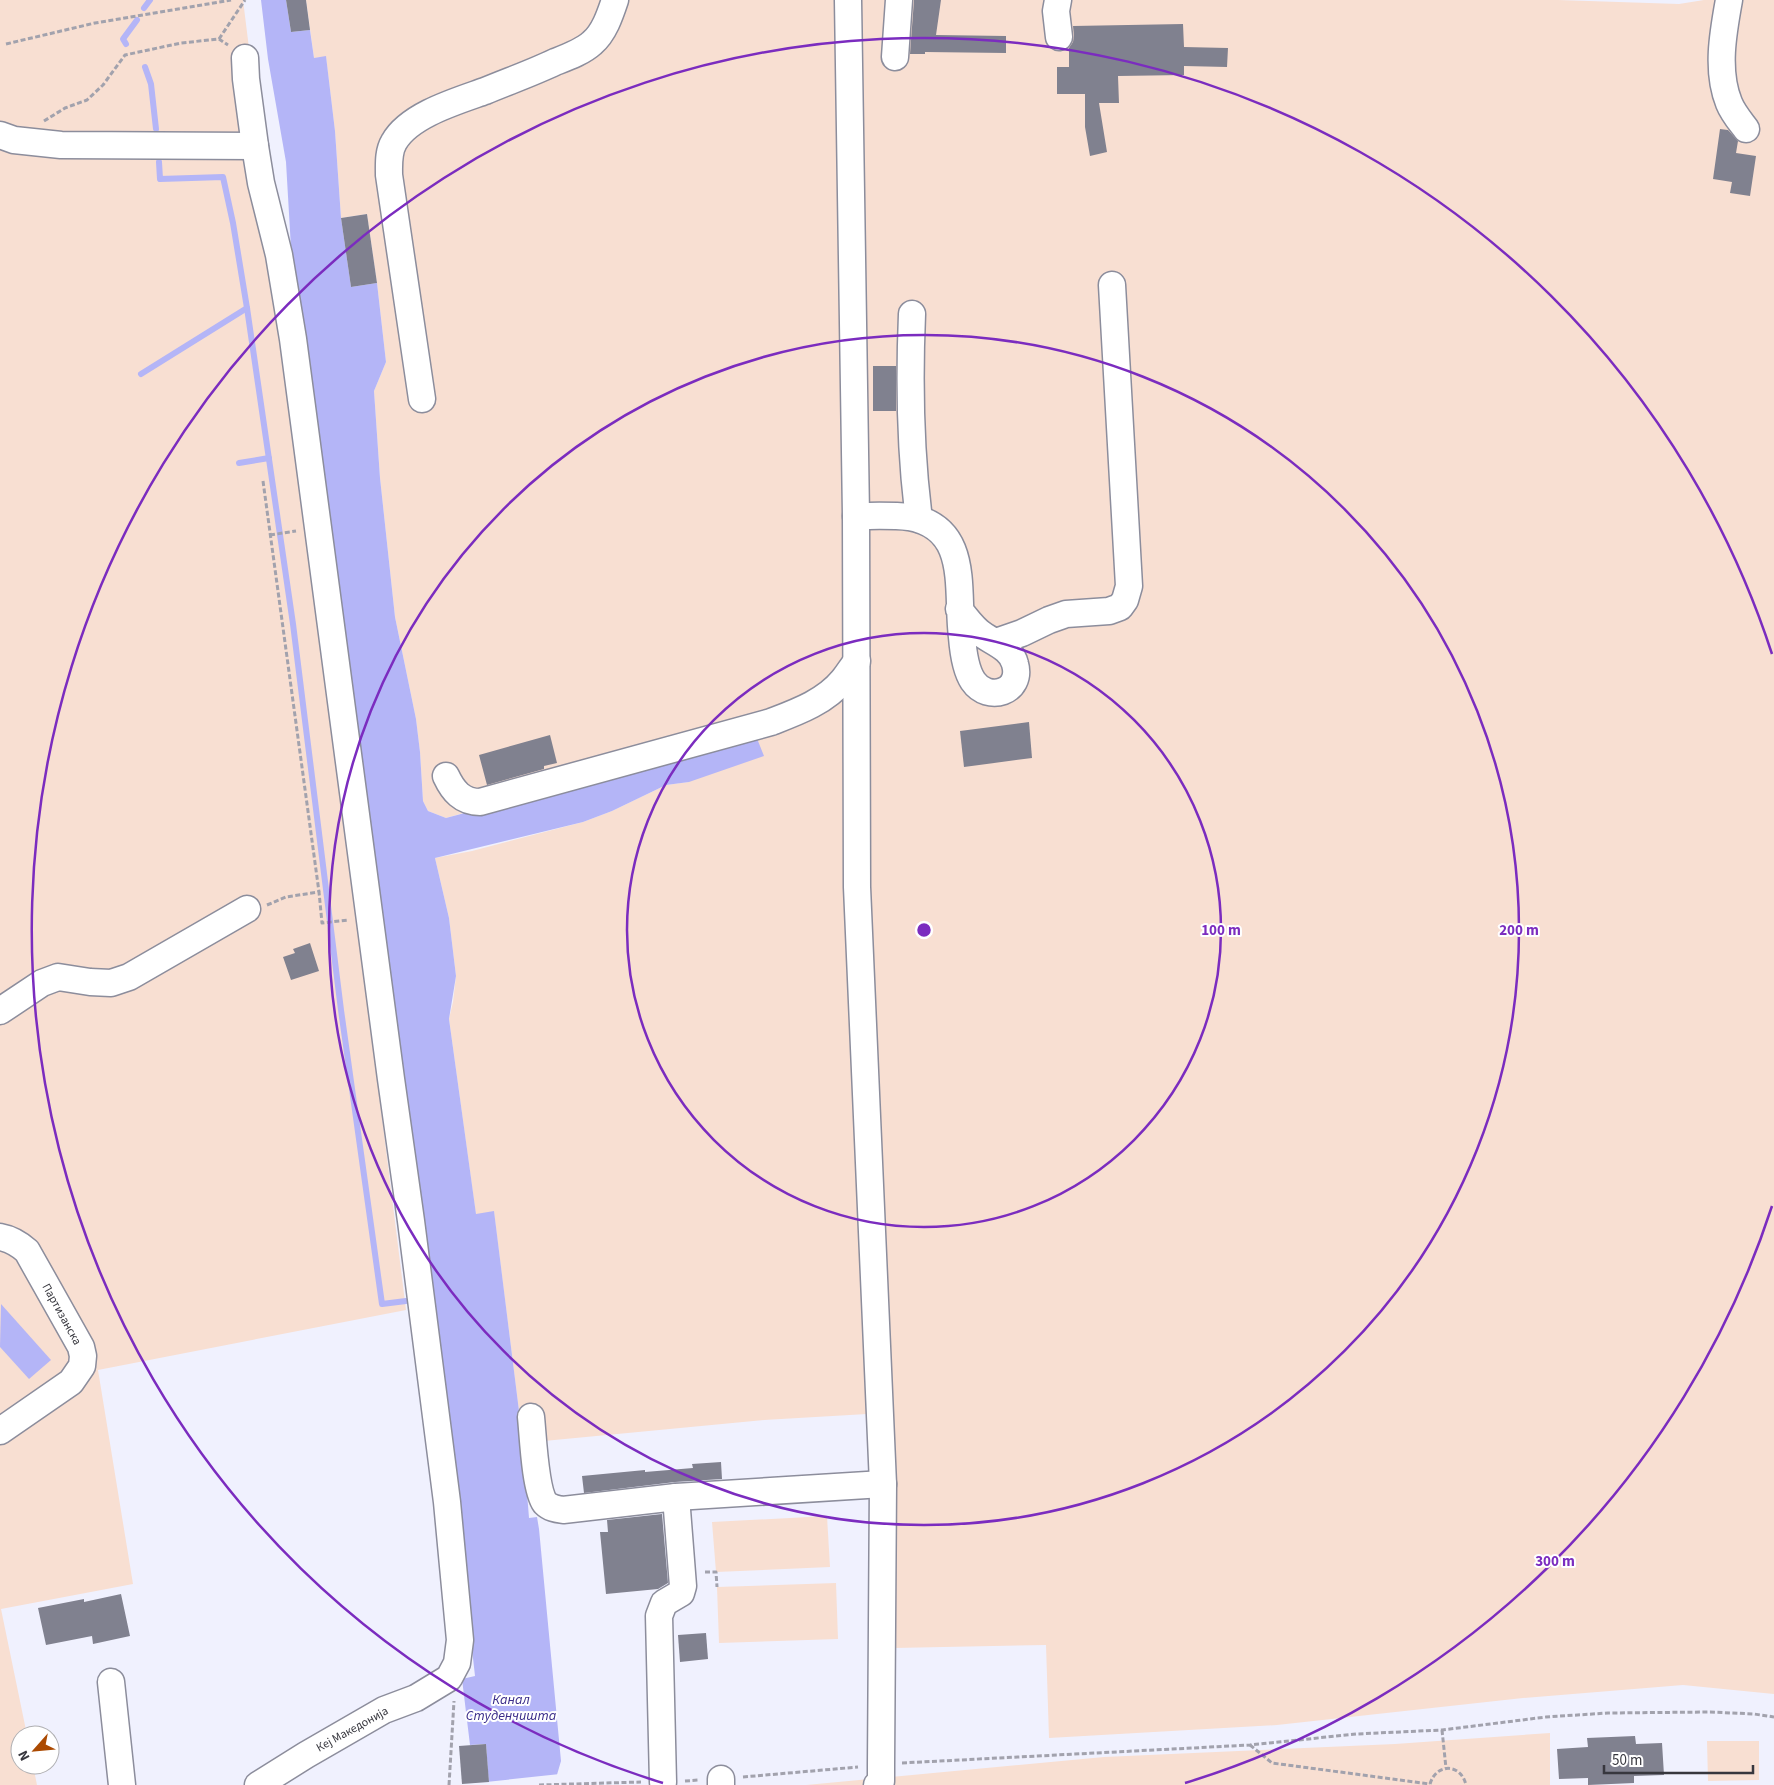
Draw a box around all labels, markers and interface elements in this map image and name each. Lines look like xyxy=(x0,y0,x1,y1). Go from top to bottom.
text: 100 m xyxy=(1201,920,1241,941)
text: 200 m xyxy=(1499,920,1539,941)
centre of rings xyxy=(915,921,933,939)
street label: Партизанска xyxy=(38,1280,86,1348)
text: 300 m xyxy=(1535,1551,1575,1572)
water label: Канал Студенчишта xyxy=(466,1690,557,1726)
street label: Кеј Македонија xyxy=(313,1703,391,1756)
north arrow xyxy=(10,1725,60,1775)
scale bar xyxy=(1604,1742,1753,1774)
text: N xyxy=(13,1747,35,1764)
text: 50 m xyxy=(1612,1750,1642,1771)

